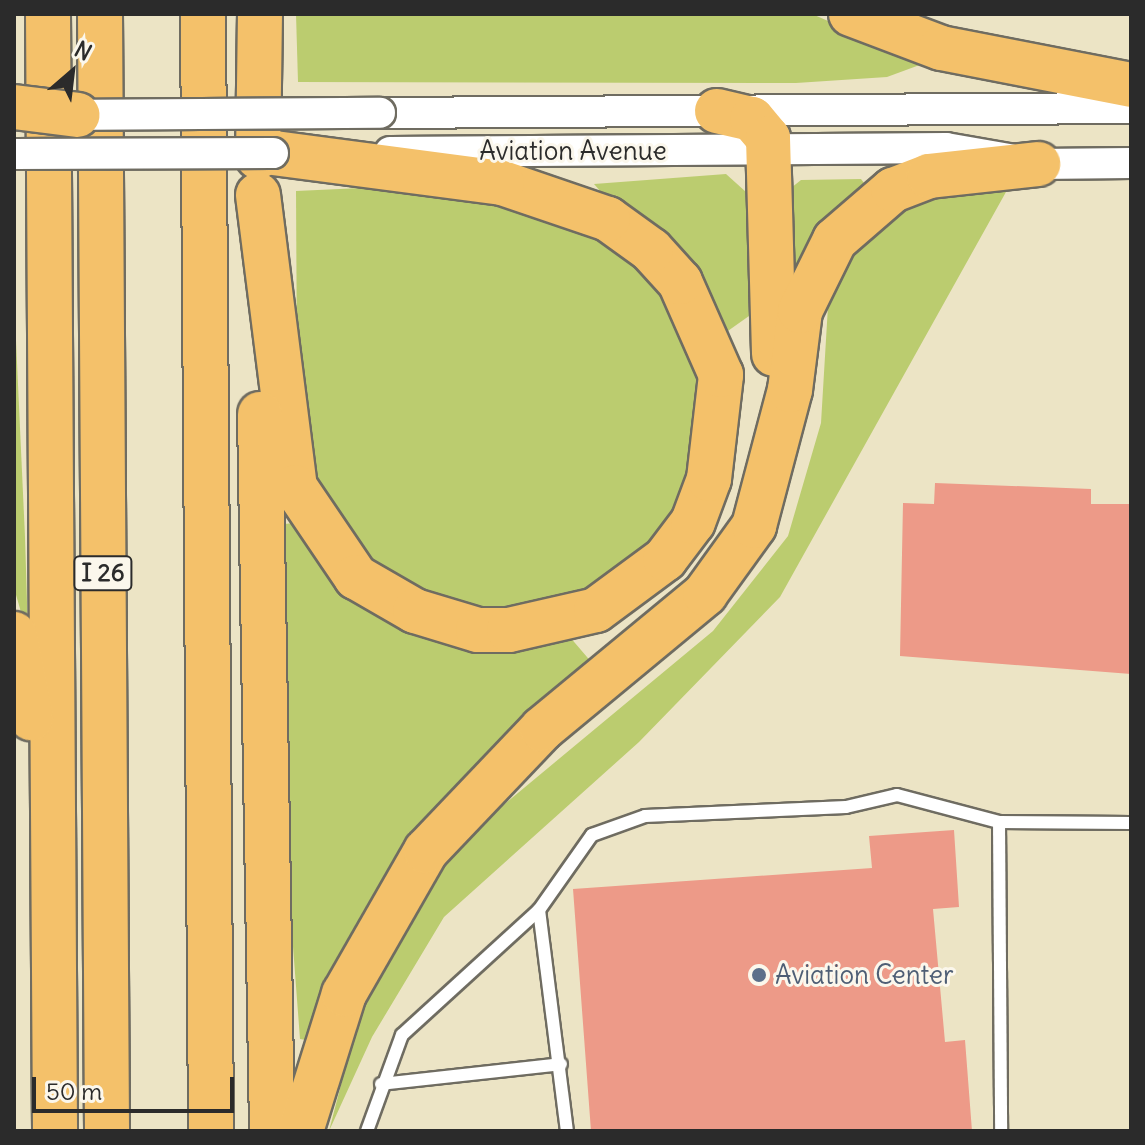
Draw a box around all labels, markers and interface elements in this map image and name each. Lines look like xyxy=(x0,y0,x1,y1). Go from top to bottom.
north arrow xyxy=(32,32,112,112)
text: N xyxy=(70,35,97,67)
street label: Aviation Avenue xyxy=(479,135,667,167)
road number: I 26 xyxy=(73,553,133,593)
place label: Aviation Center xyxy=(775,959,954,991)
marker: Aviation Center xyxy=(750,966,768,984)
scale bar xyxy=(36,1061,238,1111)
text: 50 m xyxy=(46,1076,102,1106)

